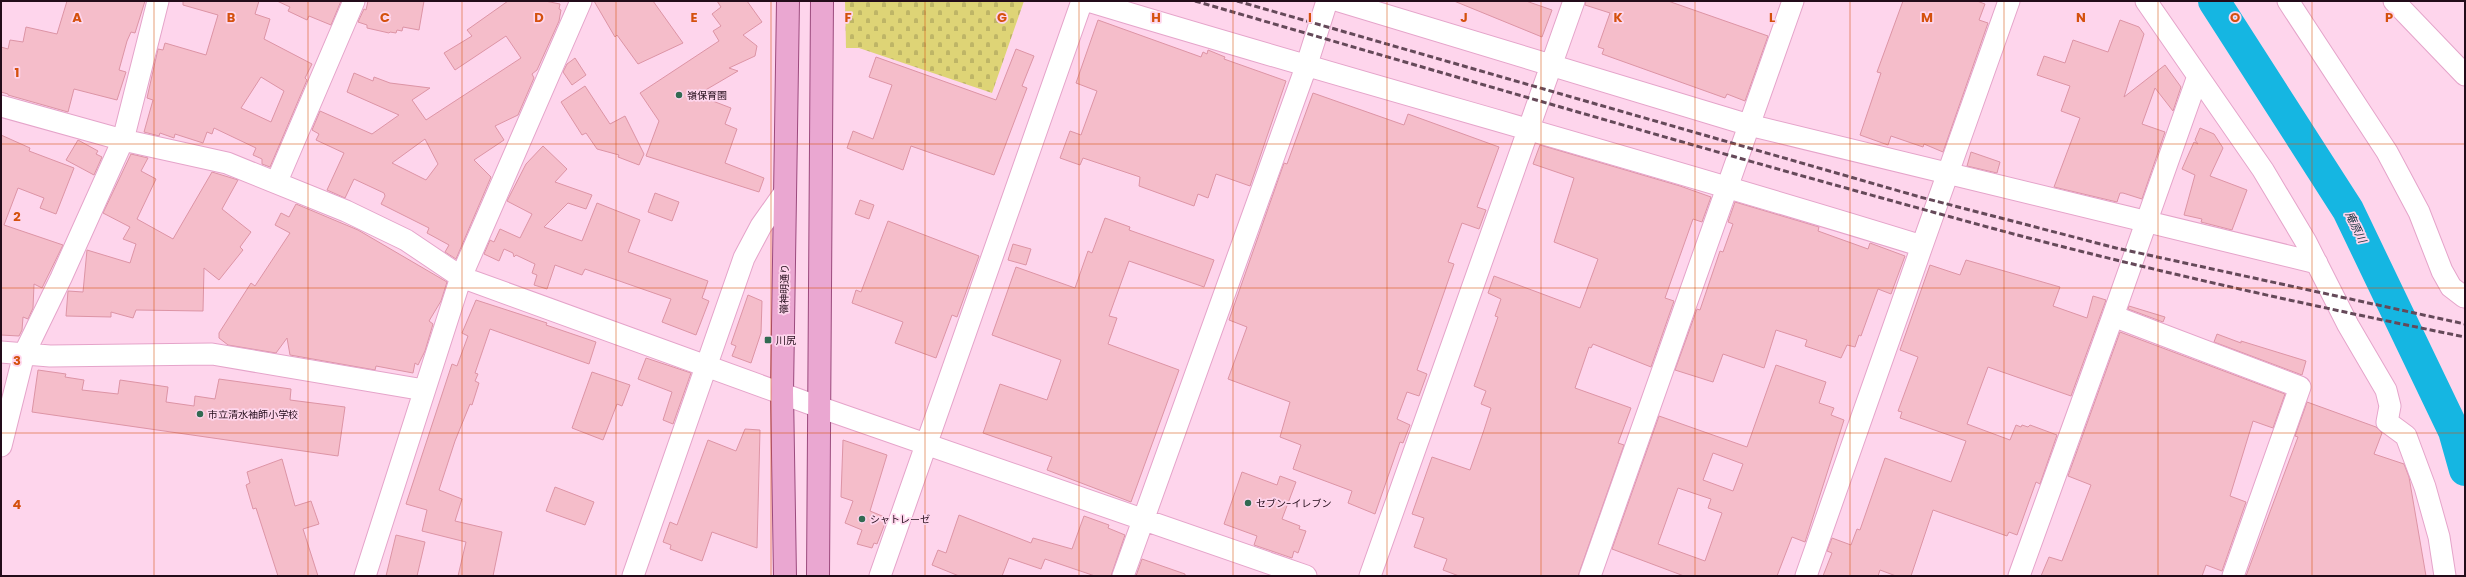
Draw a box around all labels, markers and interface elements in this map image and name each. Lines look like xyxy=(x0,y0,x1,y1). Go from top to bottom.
text: A xyxy=(72,8,82,27)
text: B xyxy=(227,8,236,27)
text: C xyxy=(380,8,390,27)
text: D xyxy=(534,8,544,27)
text: E xyxy=(690,8,698,27)
text: F xyxy=(844,8,852,27)
text: G xyxy=(997,8,1007,27)
text: H xyxy=(1151,8,1161,27)
text: I xyxy=(1308,8,1312,27)
text: J xyxy=(1460,8,1468,27)
text: K xyxy=(1613,8,1623,27)
text: L xyxy=(1769,8,1775,27)
text: M xyxy=(1921,8,1933,27)
text: N xyxy=(2076,8,2086,27)
text: O xyxy=(2230,8,2240,27)
text: P xyxy=(2385,8,2393,27)
text: 1 xyxy=(15,63,19,82)
place label: 嶺保育園 xyxy=(687,88,727,103)
marker: 嶺保育園 xyxy=(674,90,684,100)
text: 2 xyxy=(13,207,21,226)
water label: 庵原川 xyxy=(2342,209,2371,246)
street label: 嶺神明通り xyxy=(777,264,792,314)
place label: 川尻 xyxy=(776,333,796,348)
marker: 川尻 xyxy=(763,335,773,345)
text: 3 xyxy=(13,351,21,370)
place label: 市立清水袖師小学校 xyxy=(208,407,298,422)
marker: 市立清水袖師小学校 xyxy=(195,409,205,419)
text: 4 xyxy=(13,495,22,514)
place label: セブン-イレブン xyxy=(1256,496,1332,511)
marker: セブン-イレブン xyxy=(1243,498,1253,508)
place label: シャトレーゼ xyxy=(870,512,930,527)
marker: シャトレーゼ xyxy=(857,514,867,524)

